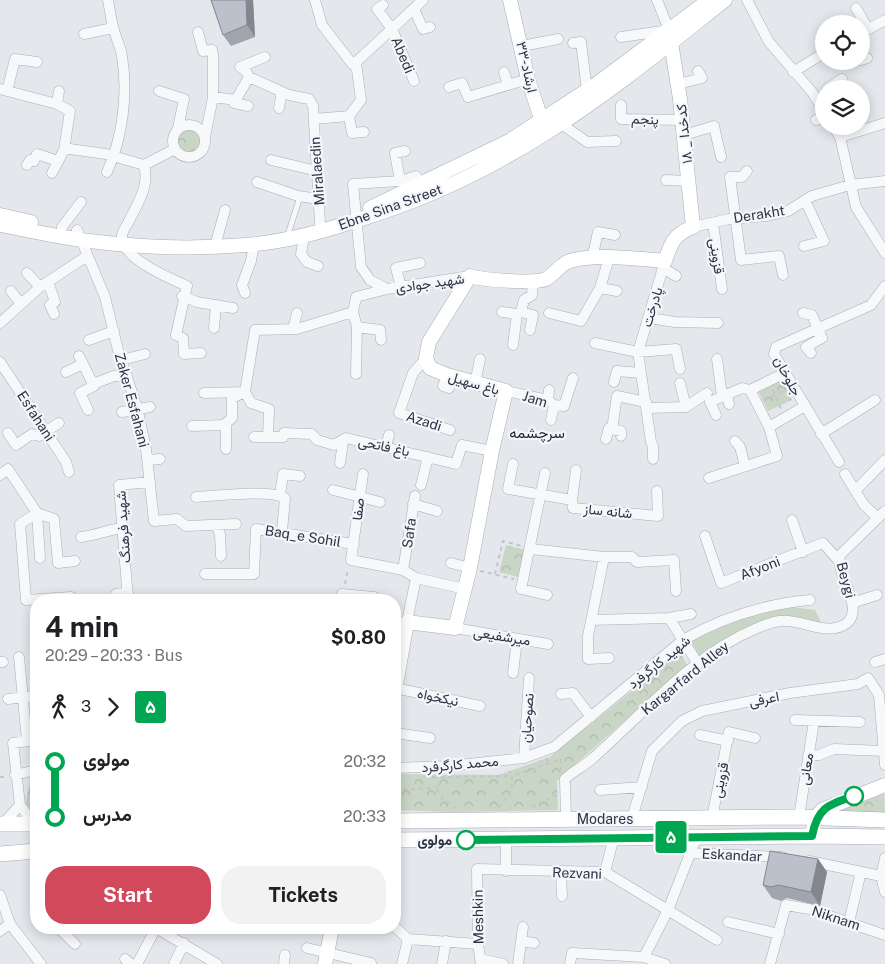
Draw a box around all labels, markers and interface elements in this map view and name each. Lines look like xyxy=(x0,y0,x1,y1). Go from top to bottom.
map controls xyxy=(815,15,870,135)
button: locate xyxy=(815,15,870,70)
street label: Abedi xyxy=(388,34,418,76)
street label: ۳۳-ارشاد xyxy=(512,40,541,94)
button: layers xyxy=(815,80,870,135)
street label: ۱۸ _ کدخدا xyxy=(673,103,695,165)
street label: پنجم xyxy=(631,111,659,129)
street label: Miralaedin xyxy=(307,136,327,206)
street label: Ebne Sina Street xyxy=(336,181,444,233)
street label: Derakht xyxy=(732,202,786,226)
street label: قزوینی xyxy=(706,237,727,275)
street label: شهید جوادی xyxy=(395,270,466,297)
street label: پادرخت xyxy=(638,285,668,329)
street label: Zaker Esfahani xyxy=(112,351,152,449)
street label: جلوخان xyxy=(770,353,805,399)
street label: باغ سهیل xyxy=(446,368,501,401)
street label: Esfahani xyxy=(14,388,58,444)
street label: Jam xyxy=(521,388,549,410)
street label: Azadi xyxy=(404,408,444,434)
district label: سرچشمه xyxy=(509,424,565,443)
street label: باغ فاتحی xyxy=(356,433,411,462)
street label: شهید فرهنگ xyxy=(112,490,134,564)
street label: صفا xyxy=(349,497,367,521)
street label: شانه ساز xyxy=(582,500,633,523)
street label: Safa xyxy=(399,517,419,549)
street label: Baq_e Sohil xyxy=(264,522,342,550)
street label: Afyoni xyxy=(738,553,782,583)
street label: Beygi xyxy=(834,560,858,600)
text: 4 min xyxy=(45,610,119,643)
street label: میرشفیعی xyxy=(472,624,532,649)
text: $0.80 xyxy=(331,626,386,648)
street label: شهید کارگرفرد xyxy=(625,632,694,693)
street label: Kargarfard Alley xyxy=(638,638,732,718)
text: 20:29 – 20:33 · Bus xyxy=(45,646,182,665)
street label: نیکخواه xyxy=(416,685,460,710)
street label: اعرفی xyxy=(748,688,781,711)
icon: walk xyxy=(45,693,73,721)
icon: forward xyxy=(99,693,127,721)
street label: نصوحیان xyxy=(517,693,538,743)
text: ۵ xyxy=(145,696,156,717)
text: 3 xyxy=(81,697,91,716)
text: مولوی xyxy=(83,748,130,770)
text: 20:32 xyxy=(343,752,386,771)
street label: معانی xyxy=(796,752,817,786)
street label: محمد کارگرفرد xyxy=(421,753,499,776)
street label: قزوینی xyxy=(708,761,733,799)
unlabelled marker xyxy=(844,786,864,806)
text: مدرس xyxy=(83,803,132,825)
text: 20:33 xyxy=(343,807,386,826)
street label: Modares xyxy=(577,811,633,827)
line badge: ۵ xyxy=(655,821,687,853)
text: ۵ xyxy=(666,826,676,847)
marker: مولوی xyxy=(456,830,476,850)
place label: مولوی xyxy=(417,832,452,849)
street label: Eskandar xyxy=(701,845,763,865)
street label: Rezvani xyxy=(552,864,602,882)
button: Start xyxy=(45,866,211,924)
button: Tickets xyxy=(221,866,386,924)
street label: Meshkin xyxy=(470,889,486,945)
street label: Niknam xyxy=(810,903,862,933)

